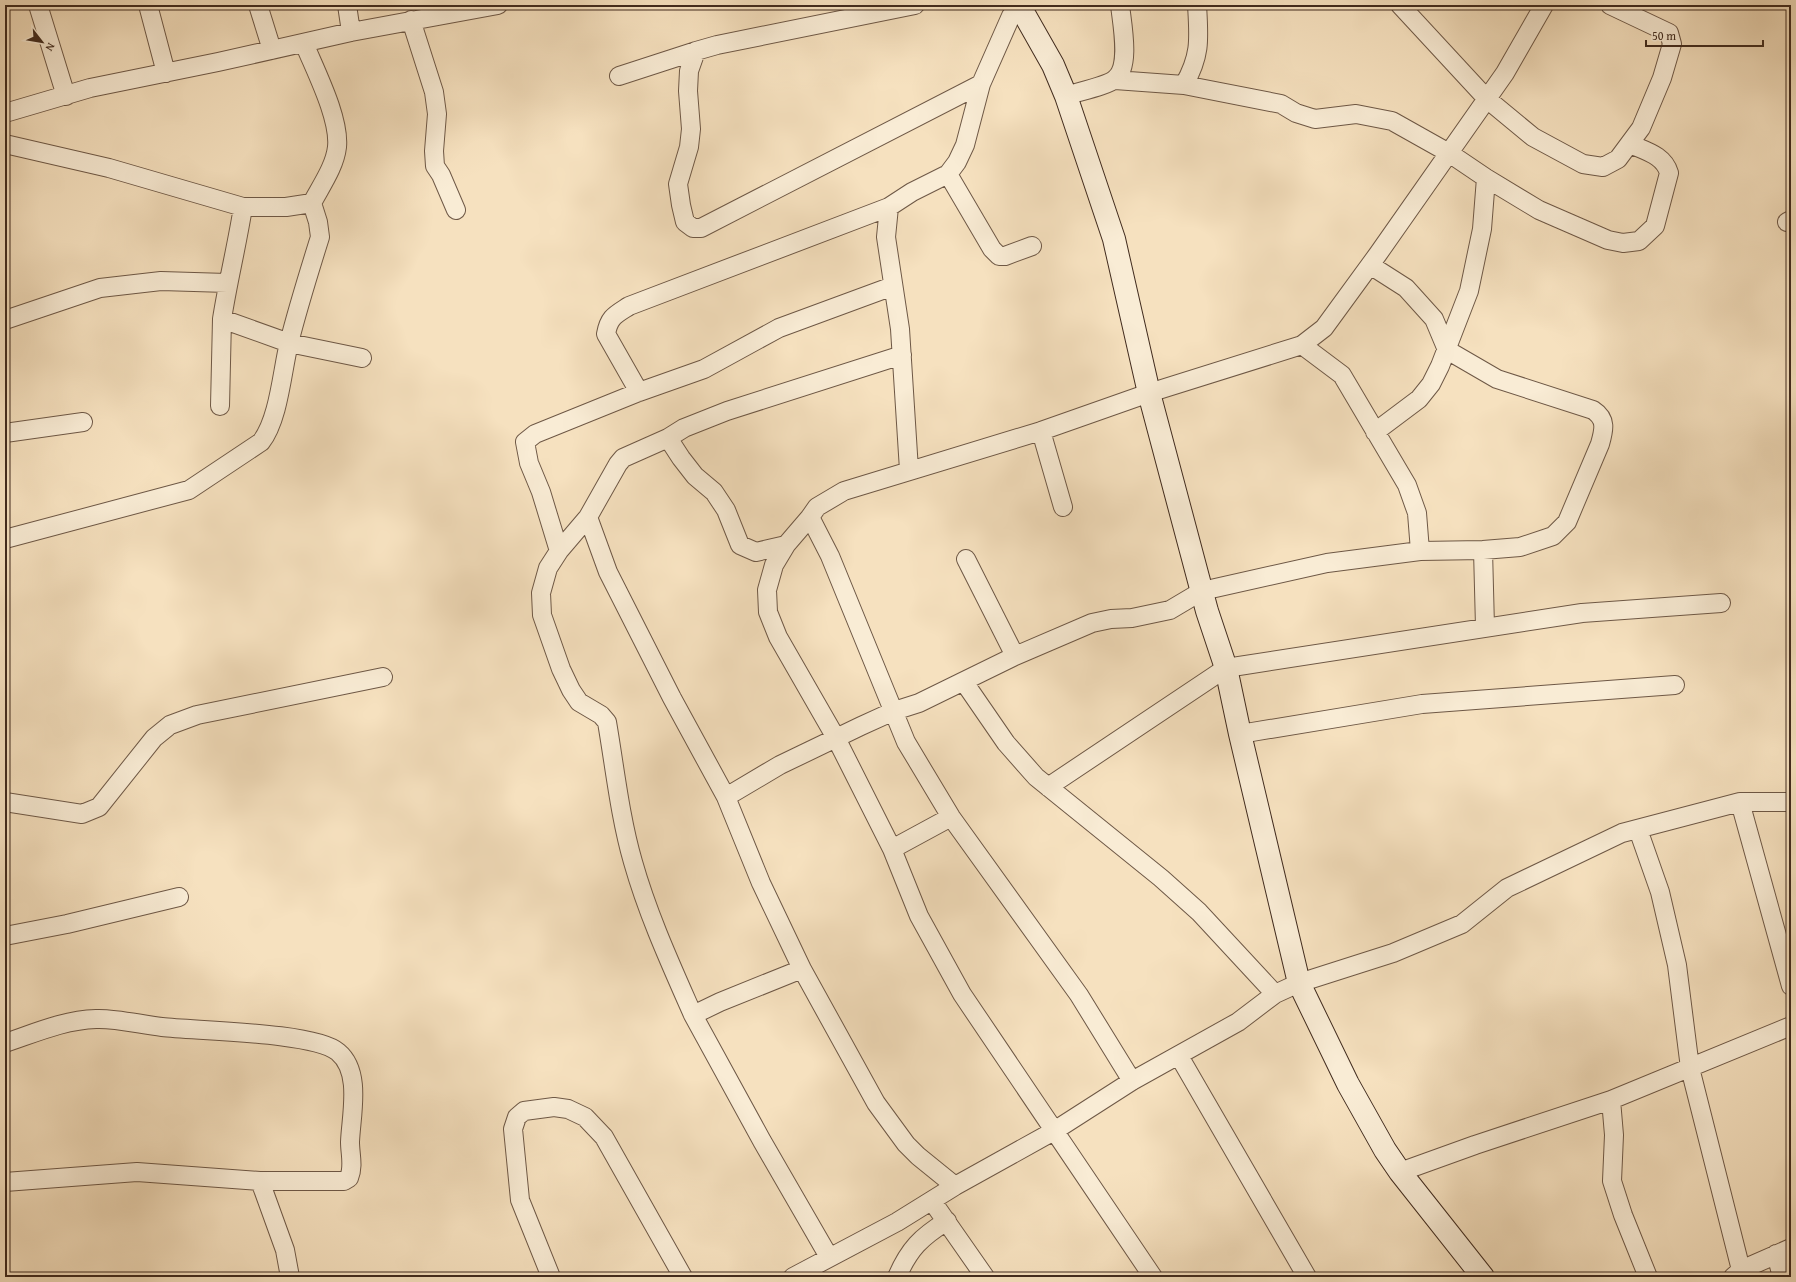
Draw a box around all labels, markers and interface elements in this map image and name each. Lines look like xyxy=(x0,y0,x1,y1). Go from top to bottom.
north arrow xyxy=(22,22,62,62)
scale bar xyxy=(1646,22,1763,48)
text: 50 m xyxy=(1652,27,1676,44)
text: N xyxy=(41,40,59,55)

